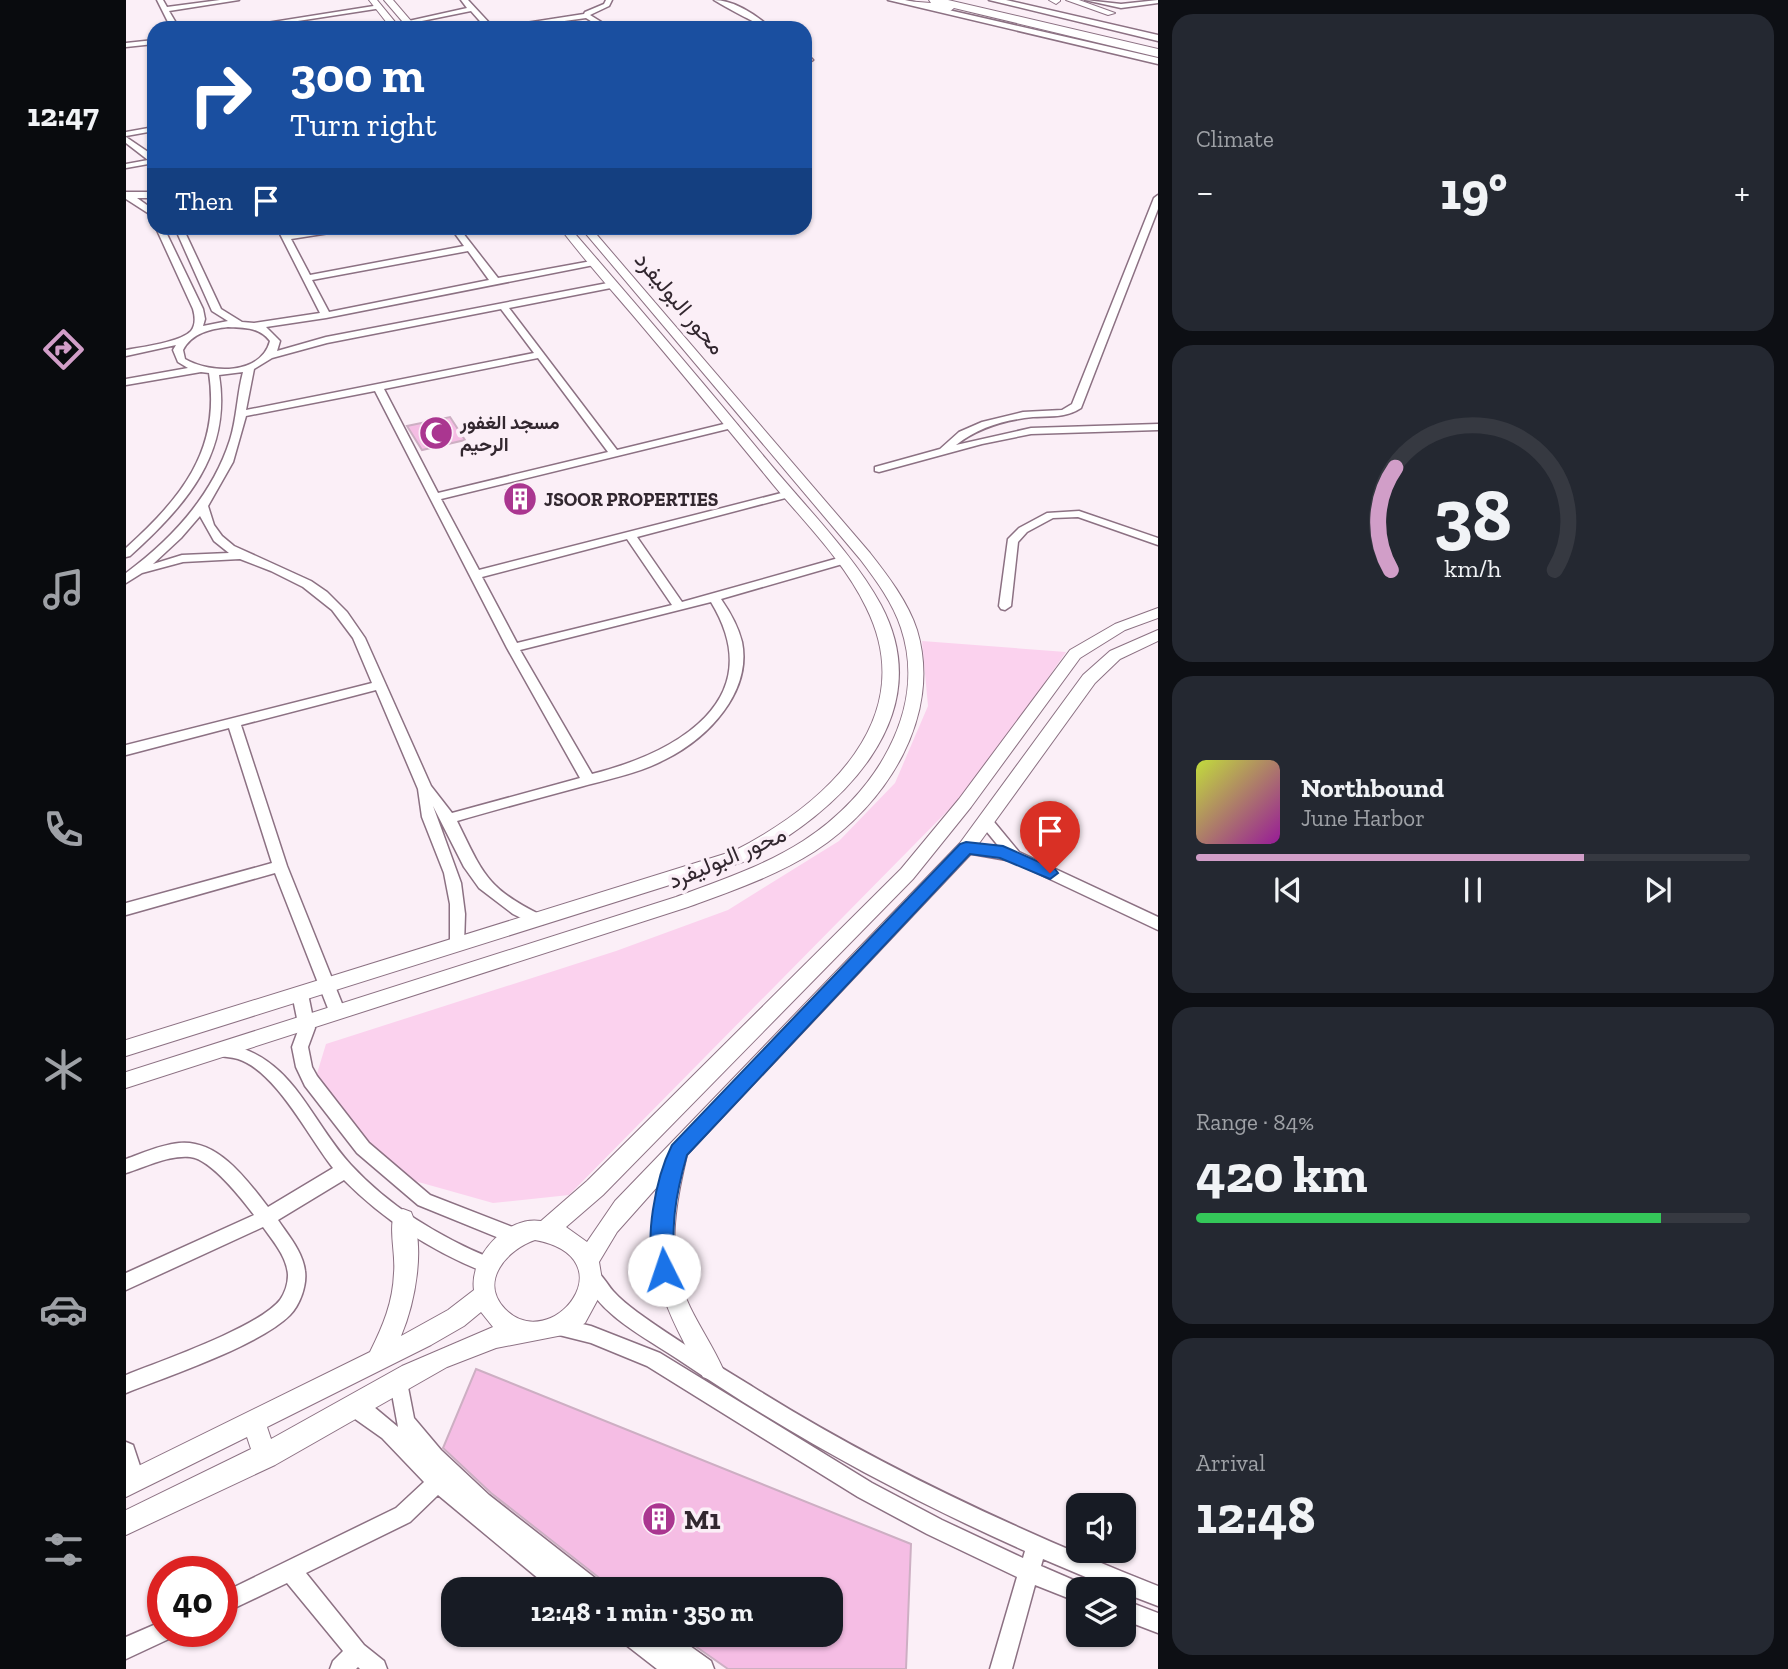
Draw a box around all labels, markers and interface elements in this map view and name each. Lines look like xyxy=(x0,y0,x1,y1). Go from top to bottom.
text: 300 m xyxy=(290,46,425,105)
icon: right xyxy=(175,49,266,140)
text: 12:47 xyxy=(27,96,99,134)
text: Turn right xyxy=(290,106,437,144)
text: Climate xyxy=(1196,125,1274,153)
text: 19° xyxy=(1440,160,1507,222)
text: − xyxy=(1196,169,1214,215)
text: + xyxy=(1734,169,1750,215)
icon: arrive xyxy=(247,182,285,220)
text: Then xyxy=(175,185,233,217)
street label: محور البوليفرد xyxy=(628,246,731,361)
icon: directions xyxy=(39,325,88,374)
place label: مسجد الغفور الرحيم xyxy=(459,411,560,457)
mosque icon: مسجد الغفور الرحيم xyxy=(417,414,455,452)
text: 38 xyxy=(1434,471,1512,559)
building icon: JSOOR PROPERTIES xyxy=(501,480,539,518)
place label: JSOOR PROPERTIES xyxy=(544,488,718,511)
text: km/h xyxy=(1444,552,1502,582)
icon: music xyxy=(39,565,88,614)
text: Northbound xyxy=(1301,772,1444,804)
pin xyxy=(1020,801,1080,873)
text: June Harbor xyxy=(1301,804,1425,832)
icon: phone xyxy=(39,805,88,854)
icon: arrive xyxy=(1031,812,1069,850)
street label: محور البوليفرد xyxy=(664,820,791,895)
icon: previous xyxy=(1269,871,1307,909)
icon: pause xyxy=(1454,871,1492,909)
icon: next xyxy=(1639,871,1677,909)
icon: climate xyxy=(39,1045,88,1094)
text: Range · 84% xyxy=(1196,1108,1314,1136)
text: 420 km xyxy=(1196,1143,1368,1205)
position arrow xyxy=(627,1233,701,1307)
icon: car xyxy=(39,1285,88,1334)
text: Arrival xyxy=(1196,1449,1265,1477)
text: 12:48 xyxy=(1196,1484,1316,1546)
map controls xyxy=(1066,1493,1136,1647)
button: sound xyxy=(1066,1493,1136,1563)
building icon: M1 xyxy=(640,1500,678,1538)
place label: M1 xyxy=(684,1503,721,1536)
icon: filters xyxy=(39,1525,88,1574)
speed limit sign: 40 xyxy=(147,1556,238,1647)
button: layers xyxy=(1066,1577,1136,1647)
text: 12:48 · 1 min · 350 m xyxy=(531,1596,753,1628)

